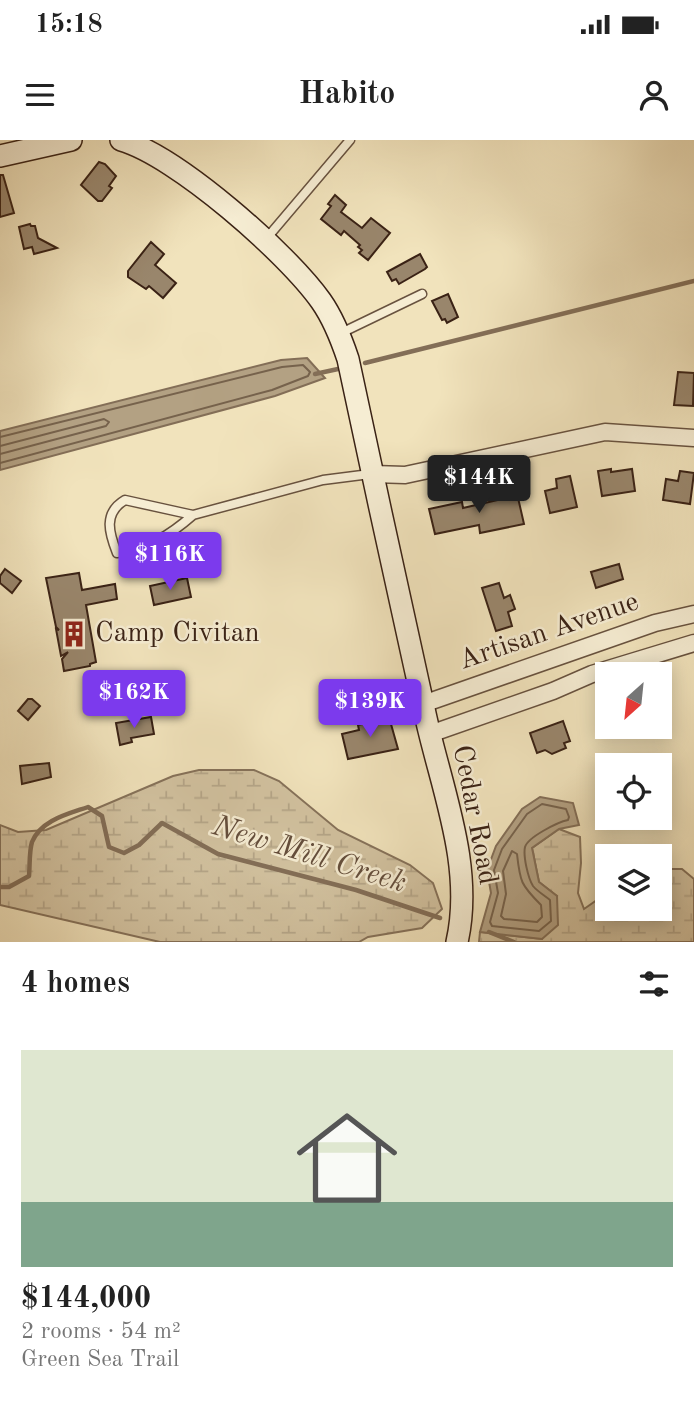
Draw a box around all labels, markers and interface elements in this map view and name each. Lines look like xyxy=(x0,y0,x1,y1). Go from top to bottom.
text: 15:18 xyxy=(35,12,103,38)
icon: menu xyxy=(21,76,59,114)
icon: person xyxy=(635,76,673,114)
text: Habito xyxy=(299,79,395,111)
pin: $144K xyxy=(430,456,528,515)
text: $144K xyxy=(443,466,515,489)
pin: $116K xyxy=(121,532,219,592)
text: $116K xyxy=(134,543,206,566)
street label: Artisan Avenue xyxy=(456,588,642,676)
building icon: Camp Civitan xyxy=(59,619,89,649)
place label: Camp Civitan xyxy=(95,620,260,648)
north arrow xyxy=(595,662,672,738)
map controls xyxy=(595,662,672,921)
pin: $162K xyxy=(85,670,183,730)
pin: $139K xyxy=(321,680,419,739)
text: $162K xyxy=(98,681,170,704)
text: $139K xyxy=(334,690,406,713)
street label: Cedar Road xyxy=(447,743,501,887)
button: locate xyxy=(595,753,672,830)
water label: New Mill Creek xyxy=(208,811,409,899)
button: layers xyxy=(595,844,672,921)
icon: filters xyxy=(635,965,673,1003)
text: 4 homes xyxy=(21,969,130,999)
icon: home xyxy=(284,1095,410,1221)
text: $144,000 xyxy=(21,1284,151,1314)
text: 2 rooms · 54 m² xyxy=(21,1320,181,1343)
text: Green Sea Trail xyxy=(21,1348,179,1371)

